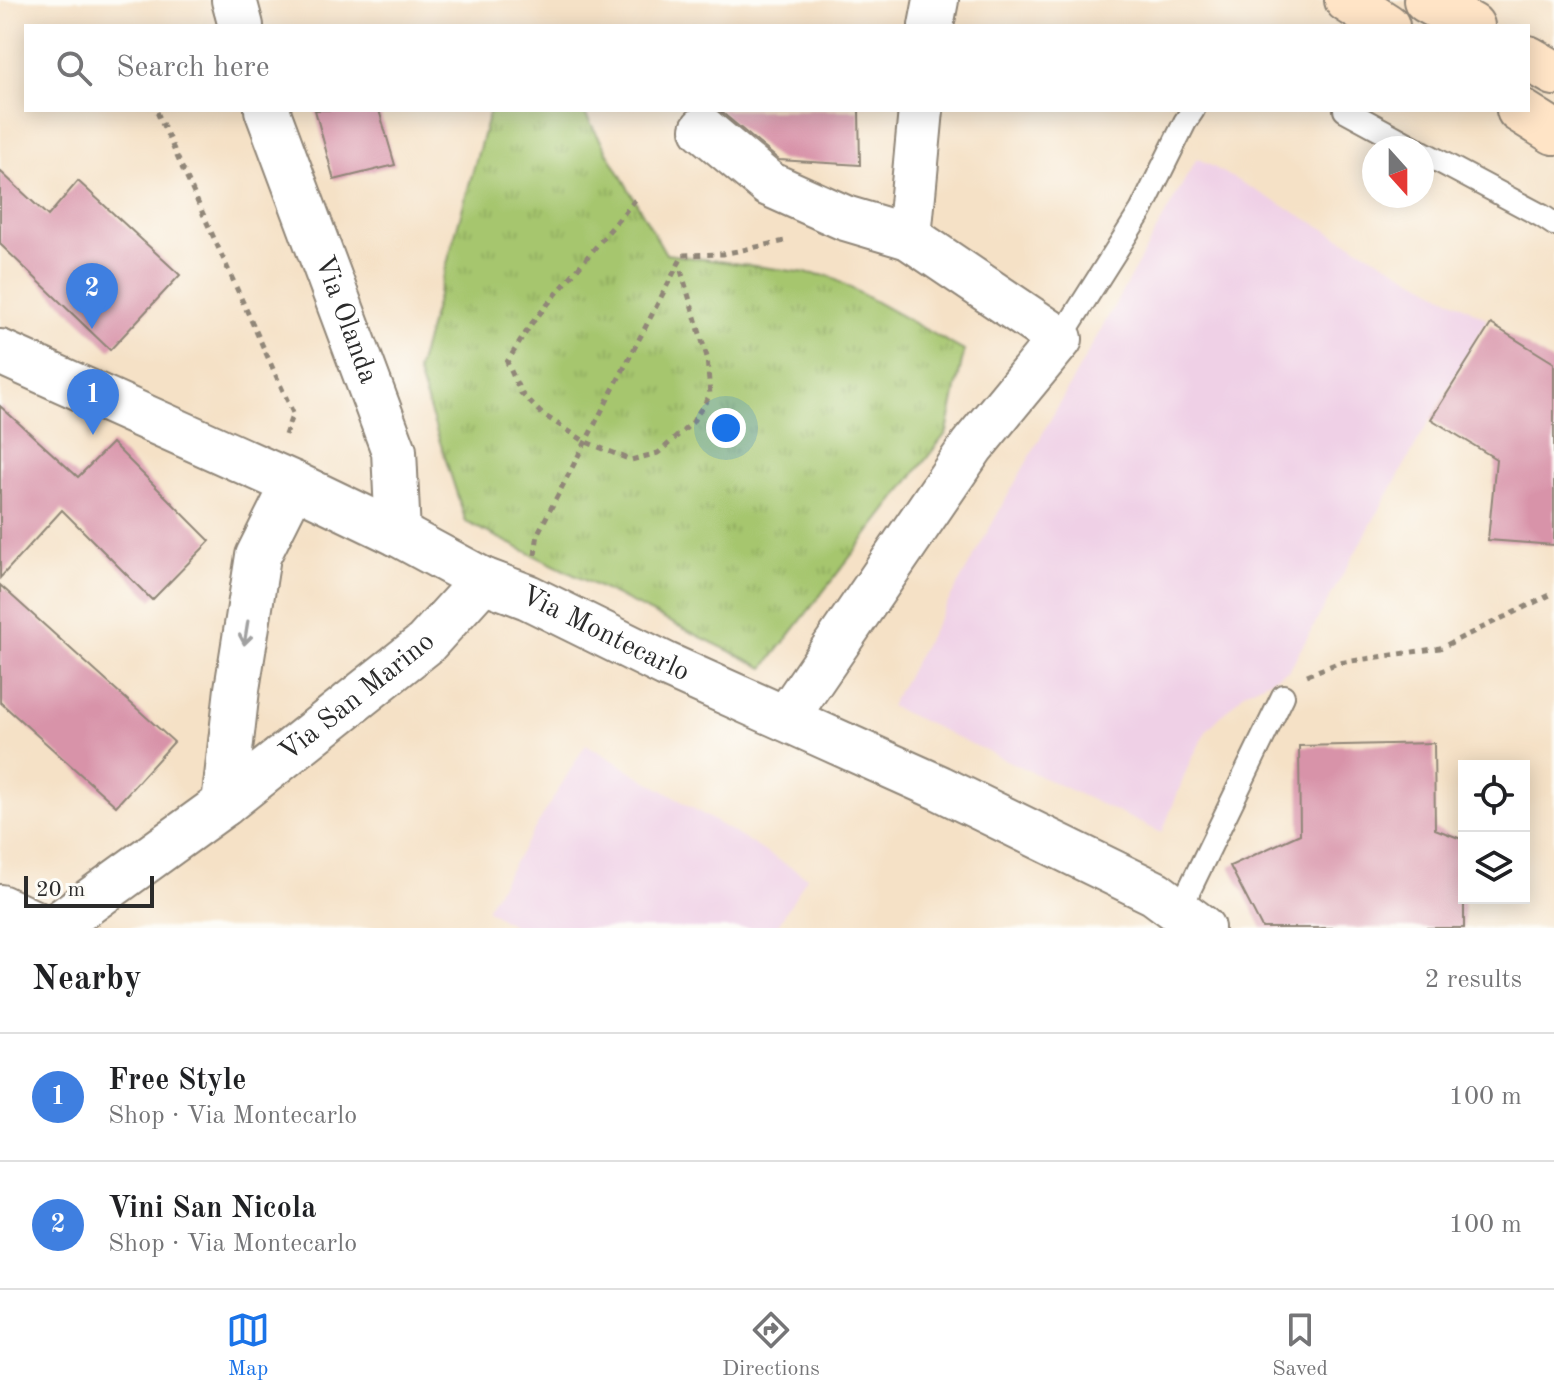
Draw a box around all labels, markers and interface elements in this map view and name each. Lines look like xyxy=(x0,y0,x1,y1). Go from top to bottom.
search box xyxy=(24,24,1530,112)
icon: search xyxy=(52,46,96,90)
text: Search here xyxy=(116,53,270,83)
north arrow xyxy=(1362,136,1434,208)
street label: Via Olanda xyxy=(309,252,382,388)
pin: 2 xyxy=(66,263,118,329)
pin: 1 xyxy=(67,369,119,435)
your location xyxy=(706,408,746,448)
street label: Via Montecarlo xyxy=(516,582,693,687)
one-way arrow xyxy=(237,620,252,645)
street label: Via San Marino xyxy=(275,628,441,768)
map controls xyxy=(1458,760,1530,904)
button: locate xyxy=(1458,760,1530,832)
button: layers xyxy=(1458,832,1530,904)
scale bar xyxy=(24,872,154,908)
text: 20 m xyxy=(36,879,85,901)
text: Nearby xyxy=(32,963,142,997)
text: 2 results xyxy=(1424,967,1522,993)
text: Free Style xyxy=(108,1066,246,1096)
text: 1 xyxy=(50,1084,66,1110)
text: 100 m xyxy=(1449,1084,1522,1110)
text: Shop · Via Montecarlo xyxy=(108,1103,357,1129)
text: Vini San Nicola xyxy=(108,1194,316,1224)
text: 2 xyxy=(50,1212,66,1238)
text: 100 m xyxy=(1449,1212,1522,1238)
text: Shop · Via Montecarlo xyxy=(108,1231,357,1257)
tab: Map xyxy=(226,1308,270,1383)
tab: Directions xyxy=(722,1308,820,1383)
tab: Saved xyxy=(1272,1308,1328,1383)

